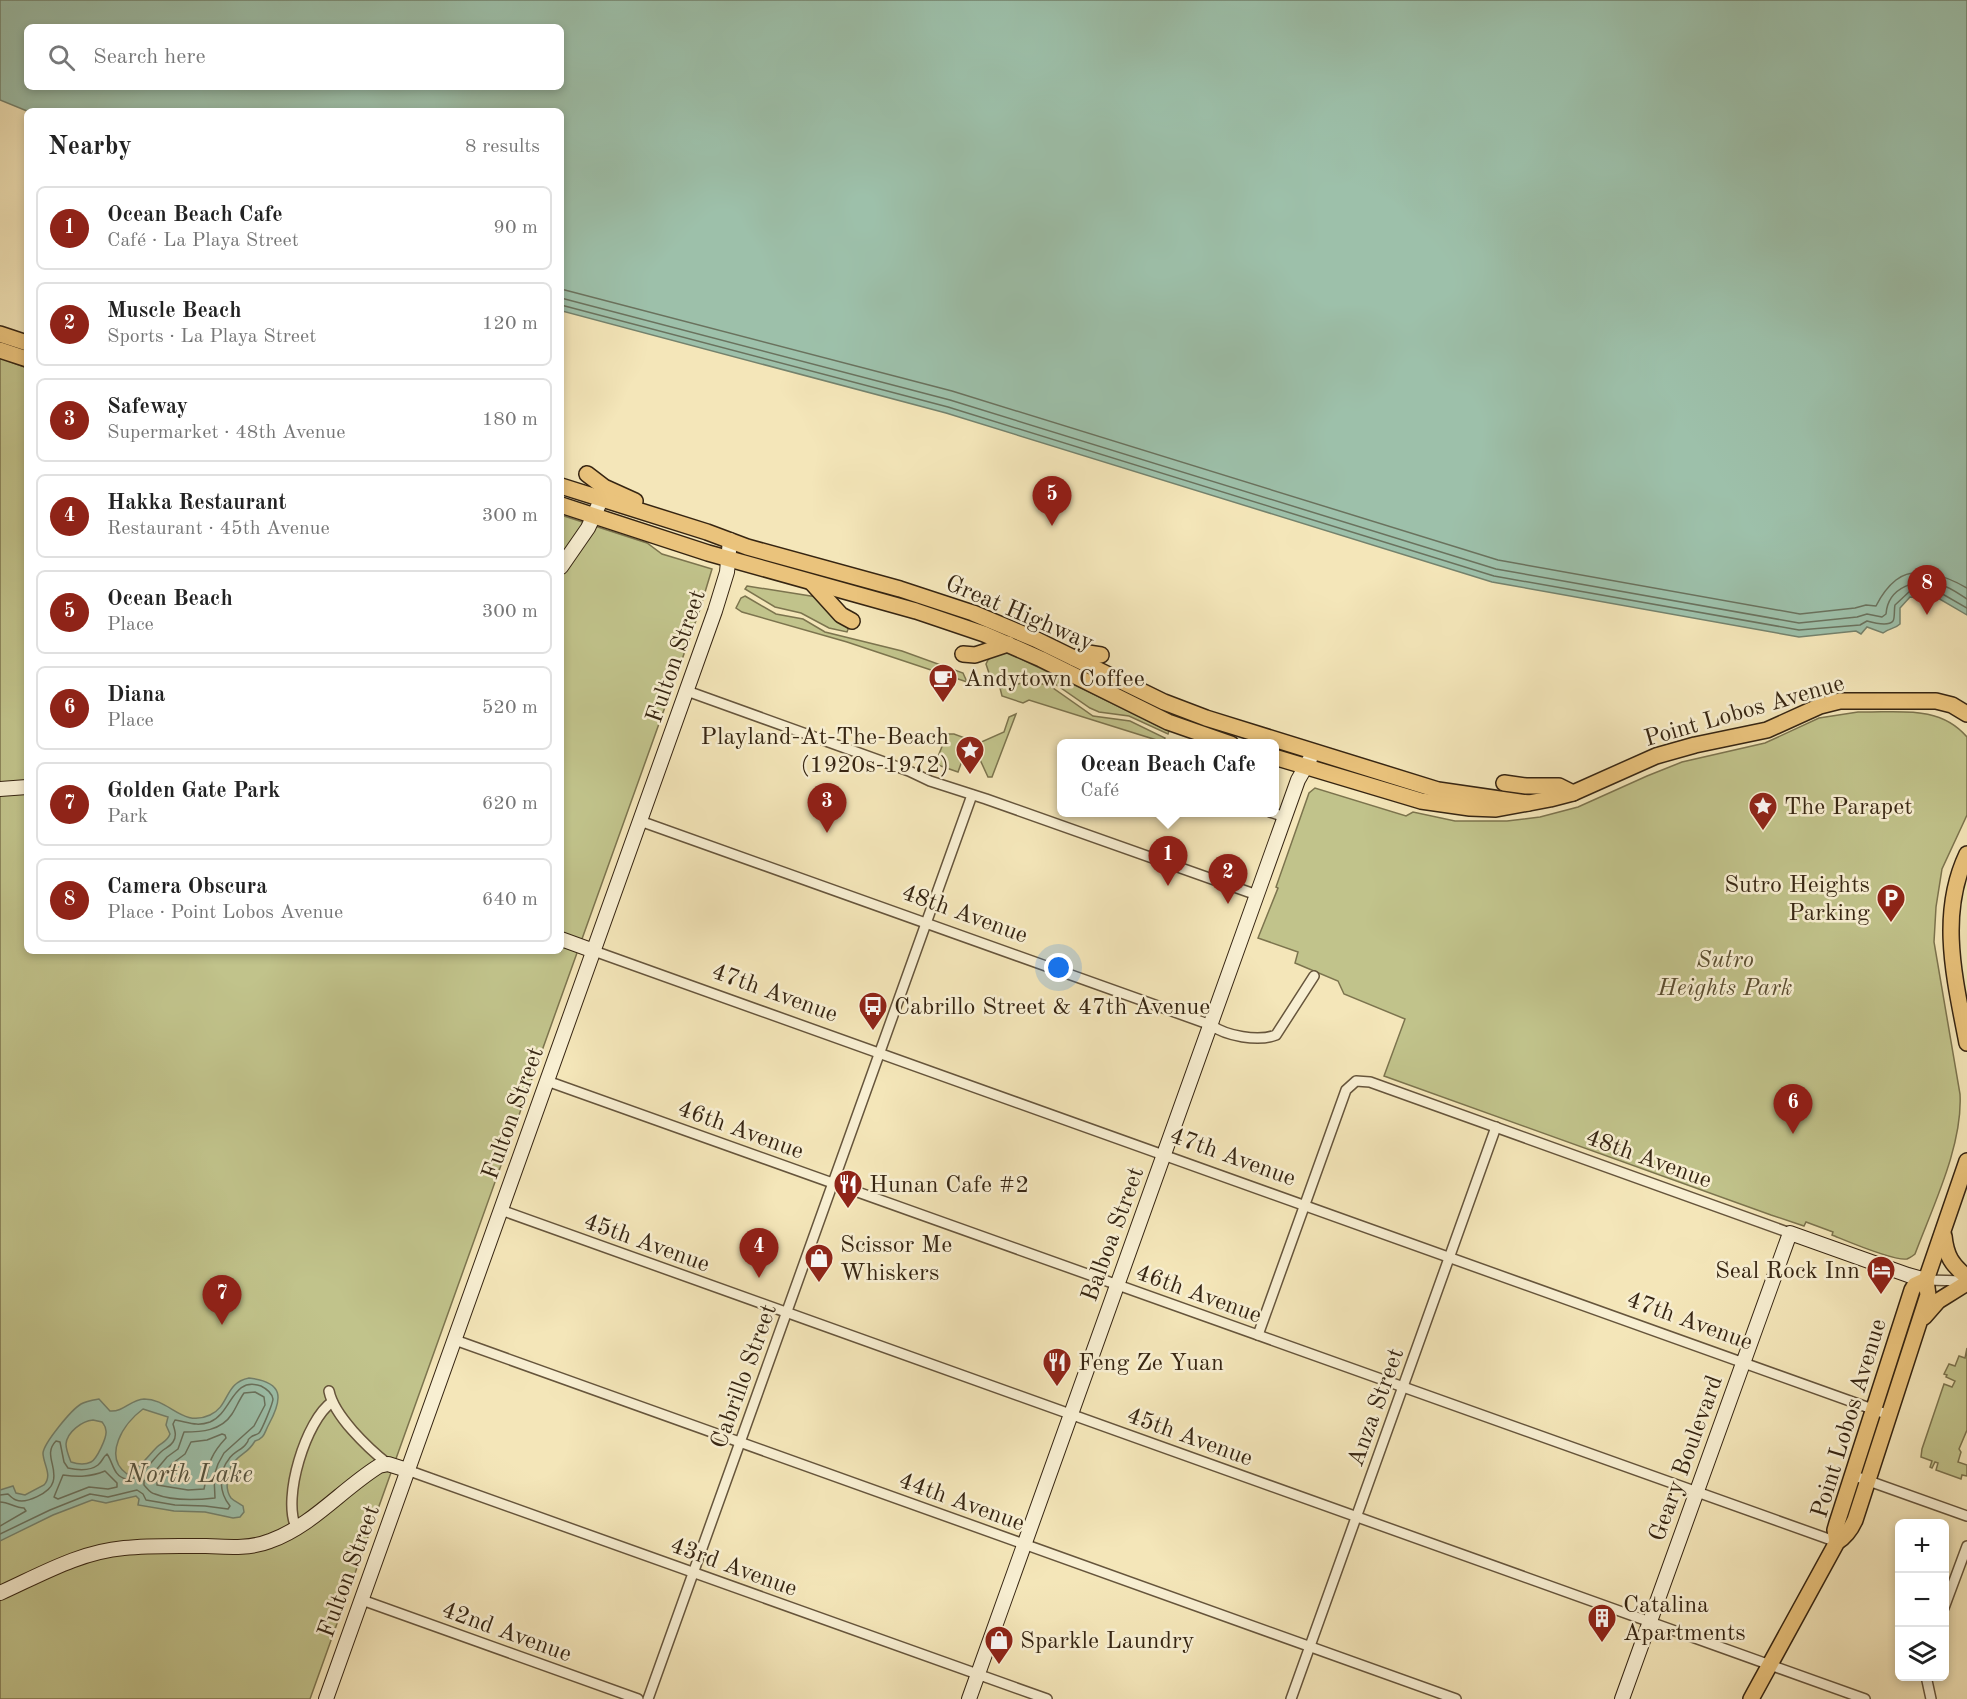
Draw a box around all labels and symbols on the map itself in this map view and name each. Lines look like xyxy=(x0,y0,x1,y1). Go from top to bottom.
pin: 5 xyxy=(1032,476,1072,526)
pin: 8 xyxy=(1908,566,1946,615)
street label: Great Highway xyxy=(942,572,1097,656)
street label: Fulton Street xyxy=(643,587,711,726)
cafe icon: Andytown Coffee xyxy=(927,662,959,704)
place label: Andytown Coffee xyxy=(964,668,1145,692)
street label: Point Lobos Avenue xyxy=(1642,672,1847,752)
place label: Playland-At-The-Beach (1920s-1972) xyxy=(701,726,949,778)
place icon: Playland-At-The-Beach (1920s-1972) xyxy=(954,734,986,776)
pin: 3 xyxy=(808,784,846,833)
place icon: The Parapet xyxy=(1747,790,1779,832)
place label: The Parapet xyxy=(1784,796,1913,820)
pin: 1 xyxy=(1148,836,1188,886)
pin: 2 xyxy=(1208,854,1248,904)
place label: Sutro Heights Parking xyxy=(1724,874,1870,926)
street label: 48th Avenue xyxy=(898,881,1031,949)
parking icon: Sutro Heights Parking xyxy=(1875,882,1907,924)
park label: Sutro Heights Park xyxy=(1657,949,1792,1001)
your location xyxy=(1044,953,1073,982)
street label: 47th Avenue xyxy=(708,960,841,1028)
bus stop icon: Cabrillo Street & 47th Avenue xyxy=(857,990,889,1032)
place label: Cabrillo Street & 47th Avenue xyxy=(894,996,1210,1020)
street label: Fulton Street xyxy=(479,1044,549,1183)
pin: 6 xyxy=(1774,1084,1812,1134)
street label: 46th Avenue xyxy=(674,1097,807,1165)
street label: 47th Avenue xyxy=(1166,1124,1299,1192)
street label: 48th Avenue xyxy=(1582,1126,1715,1194)
street label: Balboa Street xyxy=(1078,1164,1149,1305)
restaurant icon: Hunan Cafe #2 xyxy=(832,1168,864,1210)
place label: Hunan Cafe #2 xyxy=(869,1174,1029,1198)
street label: 45th Avenue xyxy=(580,1210,713,1278)
pin: 4 xyxy=(740,1228,778,1278)
place label: Scissor Me Whiskers xyxy=(840,1234,952,1286)
shop icon: Scissor Me Whiskers xyxy=(803,1242,835,1284)
hotel icon: Seal Rock Inn xyxy=(1865,1254,1897,1296)
place label: Seal Rock Inn xyxy=(1715,1260,1860,1284)
street label: 46th Avenue xyxy=(1132,1261,1265,1329)
pin: 7 xyxy=(202,1276,242,1325)
street label: 47th Avenue xyxy=(1623,1288,1756,1356)
street label: Cabrillo Street xyxy=(708,1301,782,1452)
street label: Point Lobos Avenue xyxy=(1808,1316,1892,1521)
street label: Anza Street xyxy=(1344,1345,1409,1470)
restaurant icon: Feng Ze Yuan xyxy=(1041,1346,1073,1388)
place label: Feng Ze Yuan xyxy=(1078,1352,1224,1376)
street label: Geary Boulevard xyxy=(1646,1373,1728,1545)
street label: 45th Avenue xyxy=(1123,1404,1256,1472)
water label: North Lake xyxy=(124,1462,253,1488)
street label: 44th Avenue xyxy=(895,1469,1028,1537)
street label: Fulton Street xyxy=(315,1502,385,1641)
street label: 43rd Avenue xyxy=(667,1534,800,1602)
place label: Catalina Apartments xyxy=(1623,1594,1746,1646)
street label: 42nd Avenue xyxy=(438,1598,574,1667)
building icon: Catalina Apartments xyxy=(1586,1602,1618,1644)
shop icon: Sparkle Laundry xyxy=(983,1624,1015,1666)
place label: Sparkle Laundry xyxy=(1020,1630,1195,1654)

